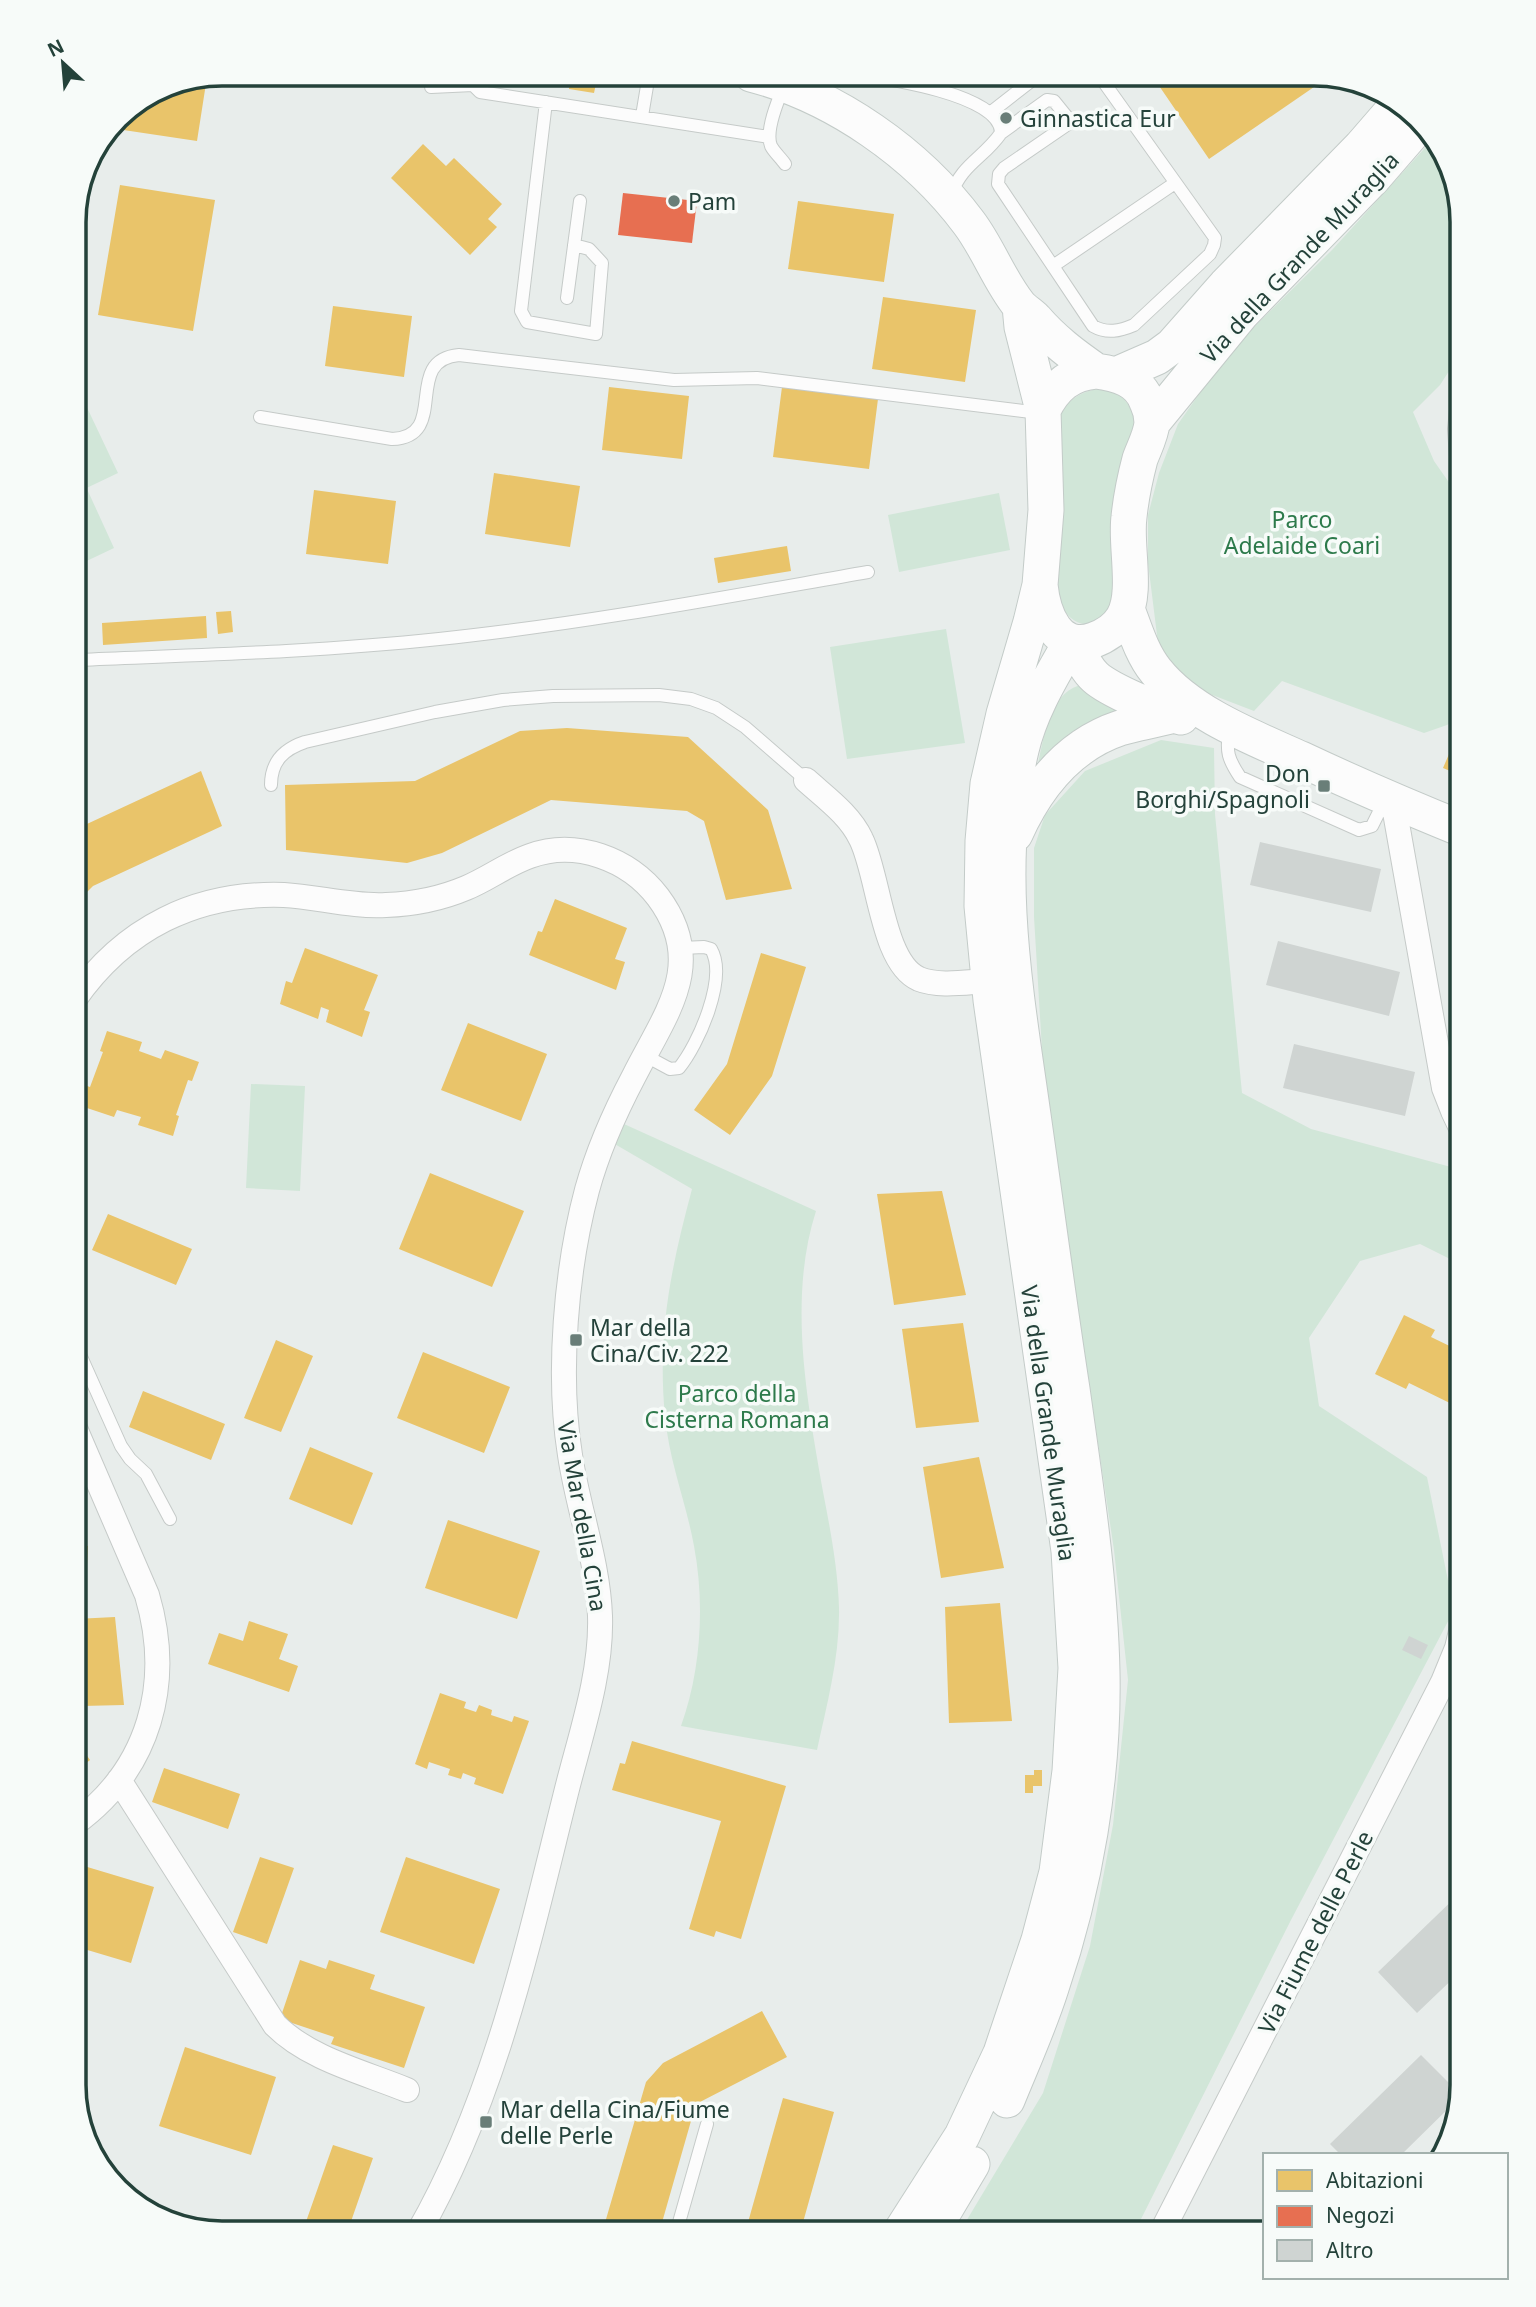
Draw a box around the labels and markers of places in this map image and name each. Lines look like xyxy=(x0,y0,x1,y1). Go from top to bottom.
place label: Ginnastica Eur xyxy=(1020,102,1176,134)
marker: Ginnastica Eur xyxy=(998,110,1014,126)
place label: Pam xyxy=(688,185,736,217)
marker: Pam xyxy=(666,193,682,209)
place label: Don Borghi/Spagnoli xyxy=(1135,757,1310,815)
marker: Don Borghi/Spagnoli xyxy=(1316,778,1332,794)
place label: Mar della Cina/Civ. 222 xyxy=(590,1311,729,1369)
marker: Mar della Cina/Civ. 222 xyxy=(568,1332,584,1348)
place label: Mar della Cina/Fiume delle Perle xyxy=(500,2093,730,2151)
marker: Mar della Cina/Fiume delle Perle xyxy=(478,2114,494,2130)

